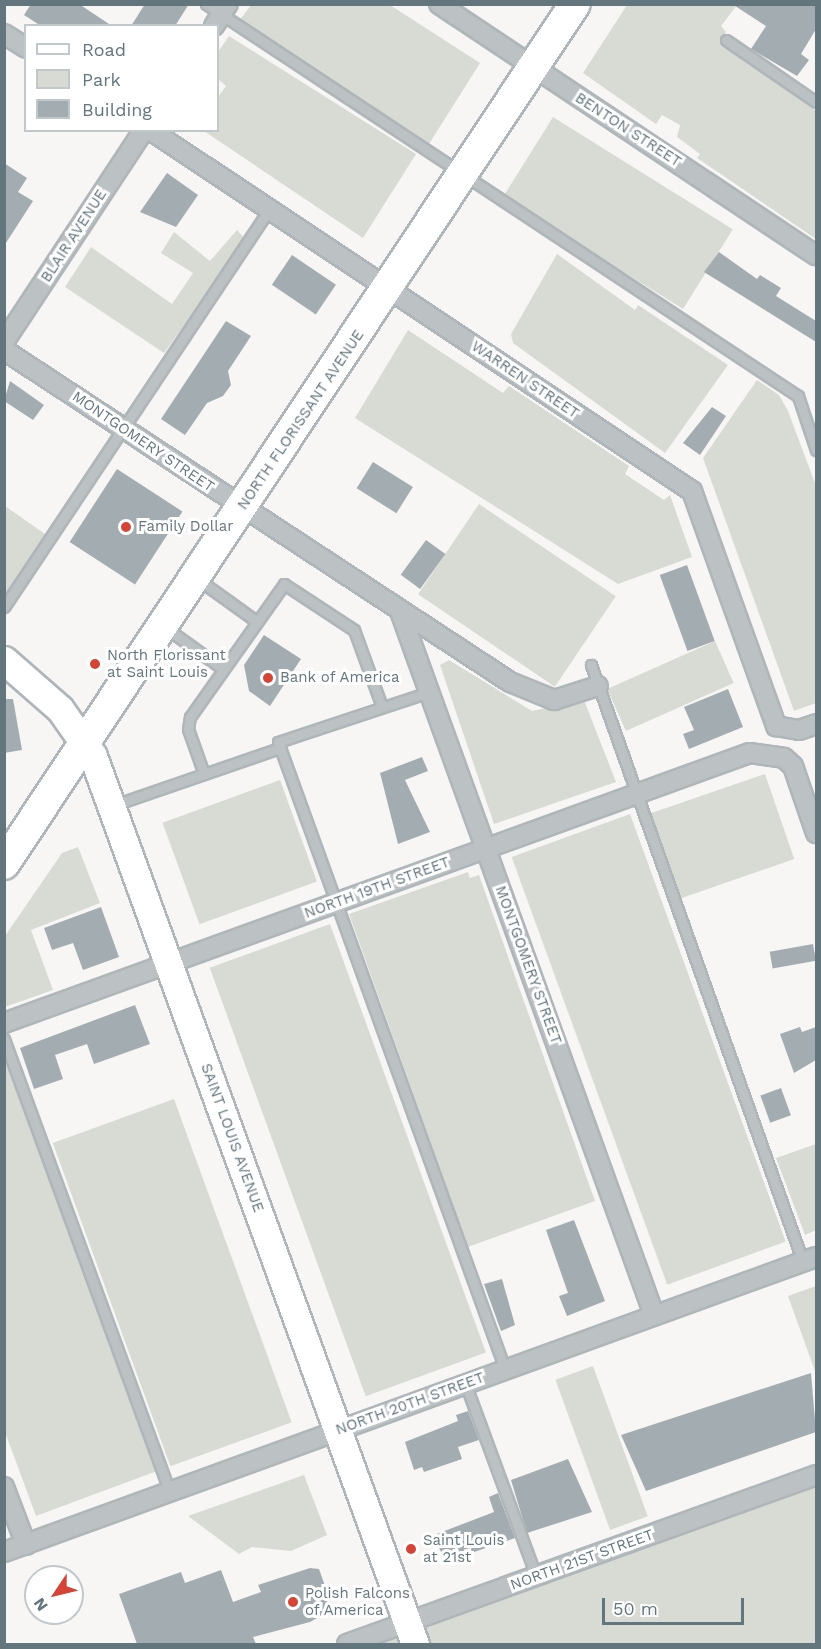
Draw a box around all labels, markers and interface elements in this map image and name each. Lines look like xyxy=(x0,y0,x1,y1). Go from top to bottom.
legend xyxy=(24,24,219,132)
text: Road xyxy=(82,39,126,60)
text: Park xyxy=(82,69,121,90)
street label: BENTON STREET xyxy=(572,89,684,171)
text: Building xyxy=(82,99,152,120)
street label: BLAIR AVENUE xyxy=(37,186,111,286)
street label: NORTH FLORISSANT AVENUE xyxy=(234,326,368,514)
street label: WARREN STREET xyxy=(468,337,582,423)
street label: MONTGOMERY STREET xyxy=(68,388,218,496)
place label: Family Dollar xyxy=(138,518,234,536)
marker: Family Dollar xyxy=(119,520,133,534)
place label: North Florissant at Saint Louis xyxy=(107,646,226,681)
marker: North Florissant at Saint Louis xyxy=(88,657,102,671)
place label: Bank of America xyxy=(280,669,401,687)
marker: Bank of America xyxy=(261,671,275,685)
street label: NORTH 19TH STREET xyxy=(302,853,452,923)
street label: MONTGOMERY STREET xyxy=(491,883,565,1047)
street label: SAINT LOUIS AVENUE xyxy=(197,1061,267,1215)
street label: NORTH 20TH STREET xyxy=(333,1369,487,1439)
street label: NORTH 21ST STREET xyxy=(508,1526,656,1594)
place label: Saint Louis at 21st xyxy=(423,1531,504,1566)
marker: Saint Louis at 21st xyxy=(404,1542,418,1556)
north arrow xyxy=(24,1565,84,1625)
place label: Polish Falcons of America xyxy=(305,1584,410,1619)
scale bar xyxy=(605,1586,748,1624)
text: N xyxy=(29,1594,52,1615)
marker: Polish Falcons of America xyxy=(286,1595,300,1609)
text: 50 m xyxy=(613,1598,658,1619)

